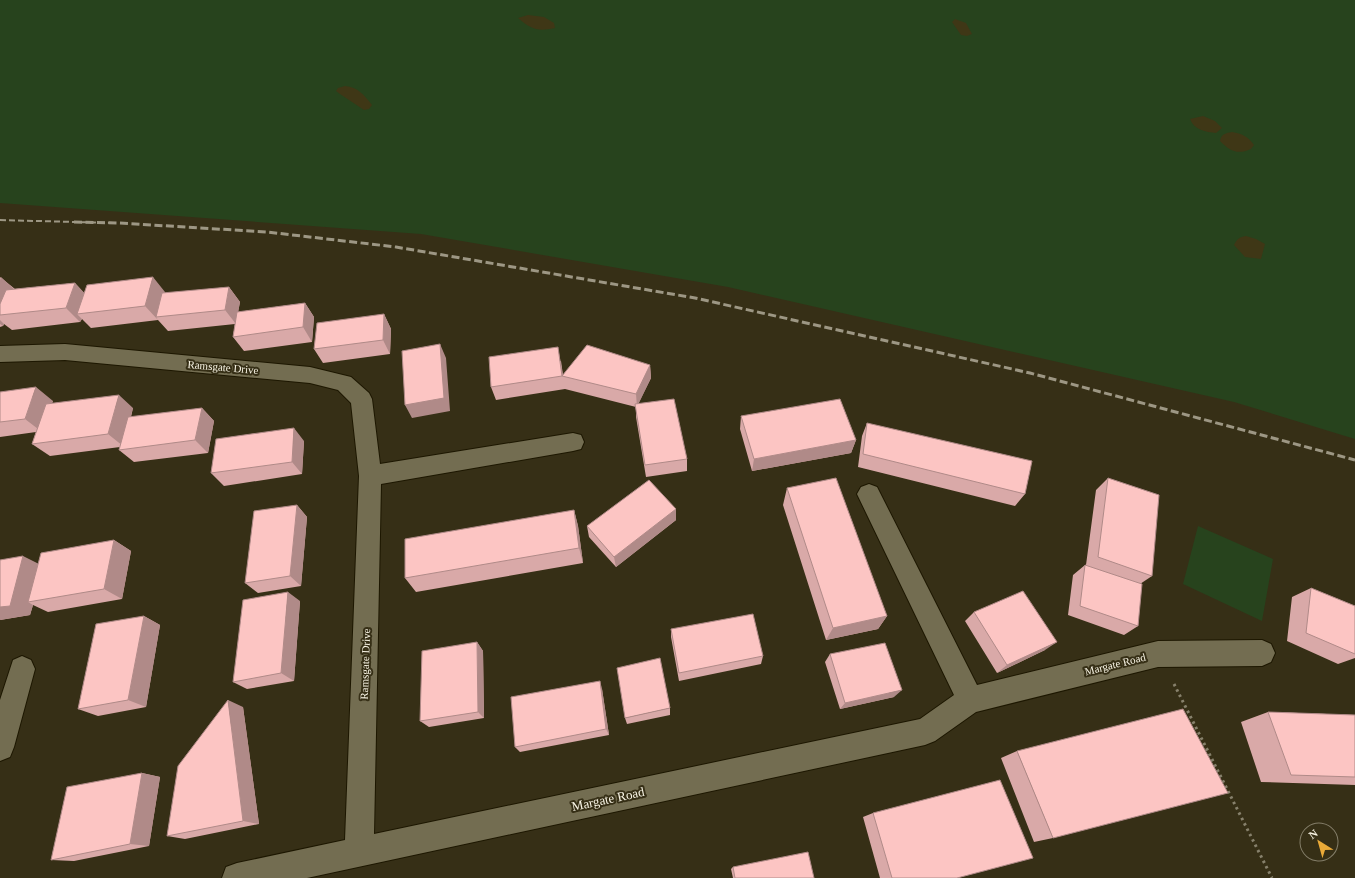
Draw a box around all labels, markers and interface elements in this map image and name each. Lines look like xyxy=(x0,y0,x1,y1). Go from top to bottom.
street label: Ramsgate Drive xyxy=(187,358,259,376)
street label: Ramsgate Drive xyxy=(358,628,372,700)
street label: Margate Road xyxy=(1083,651,1147,677)
street label: Margate Road xyxy=(570,784,646,814)
north arrow xyxy=(1299,822,1339,862)
text: N xyxy=(1306,827,1320,841)

